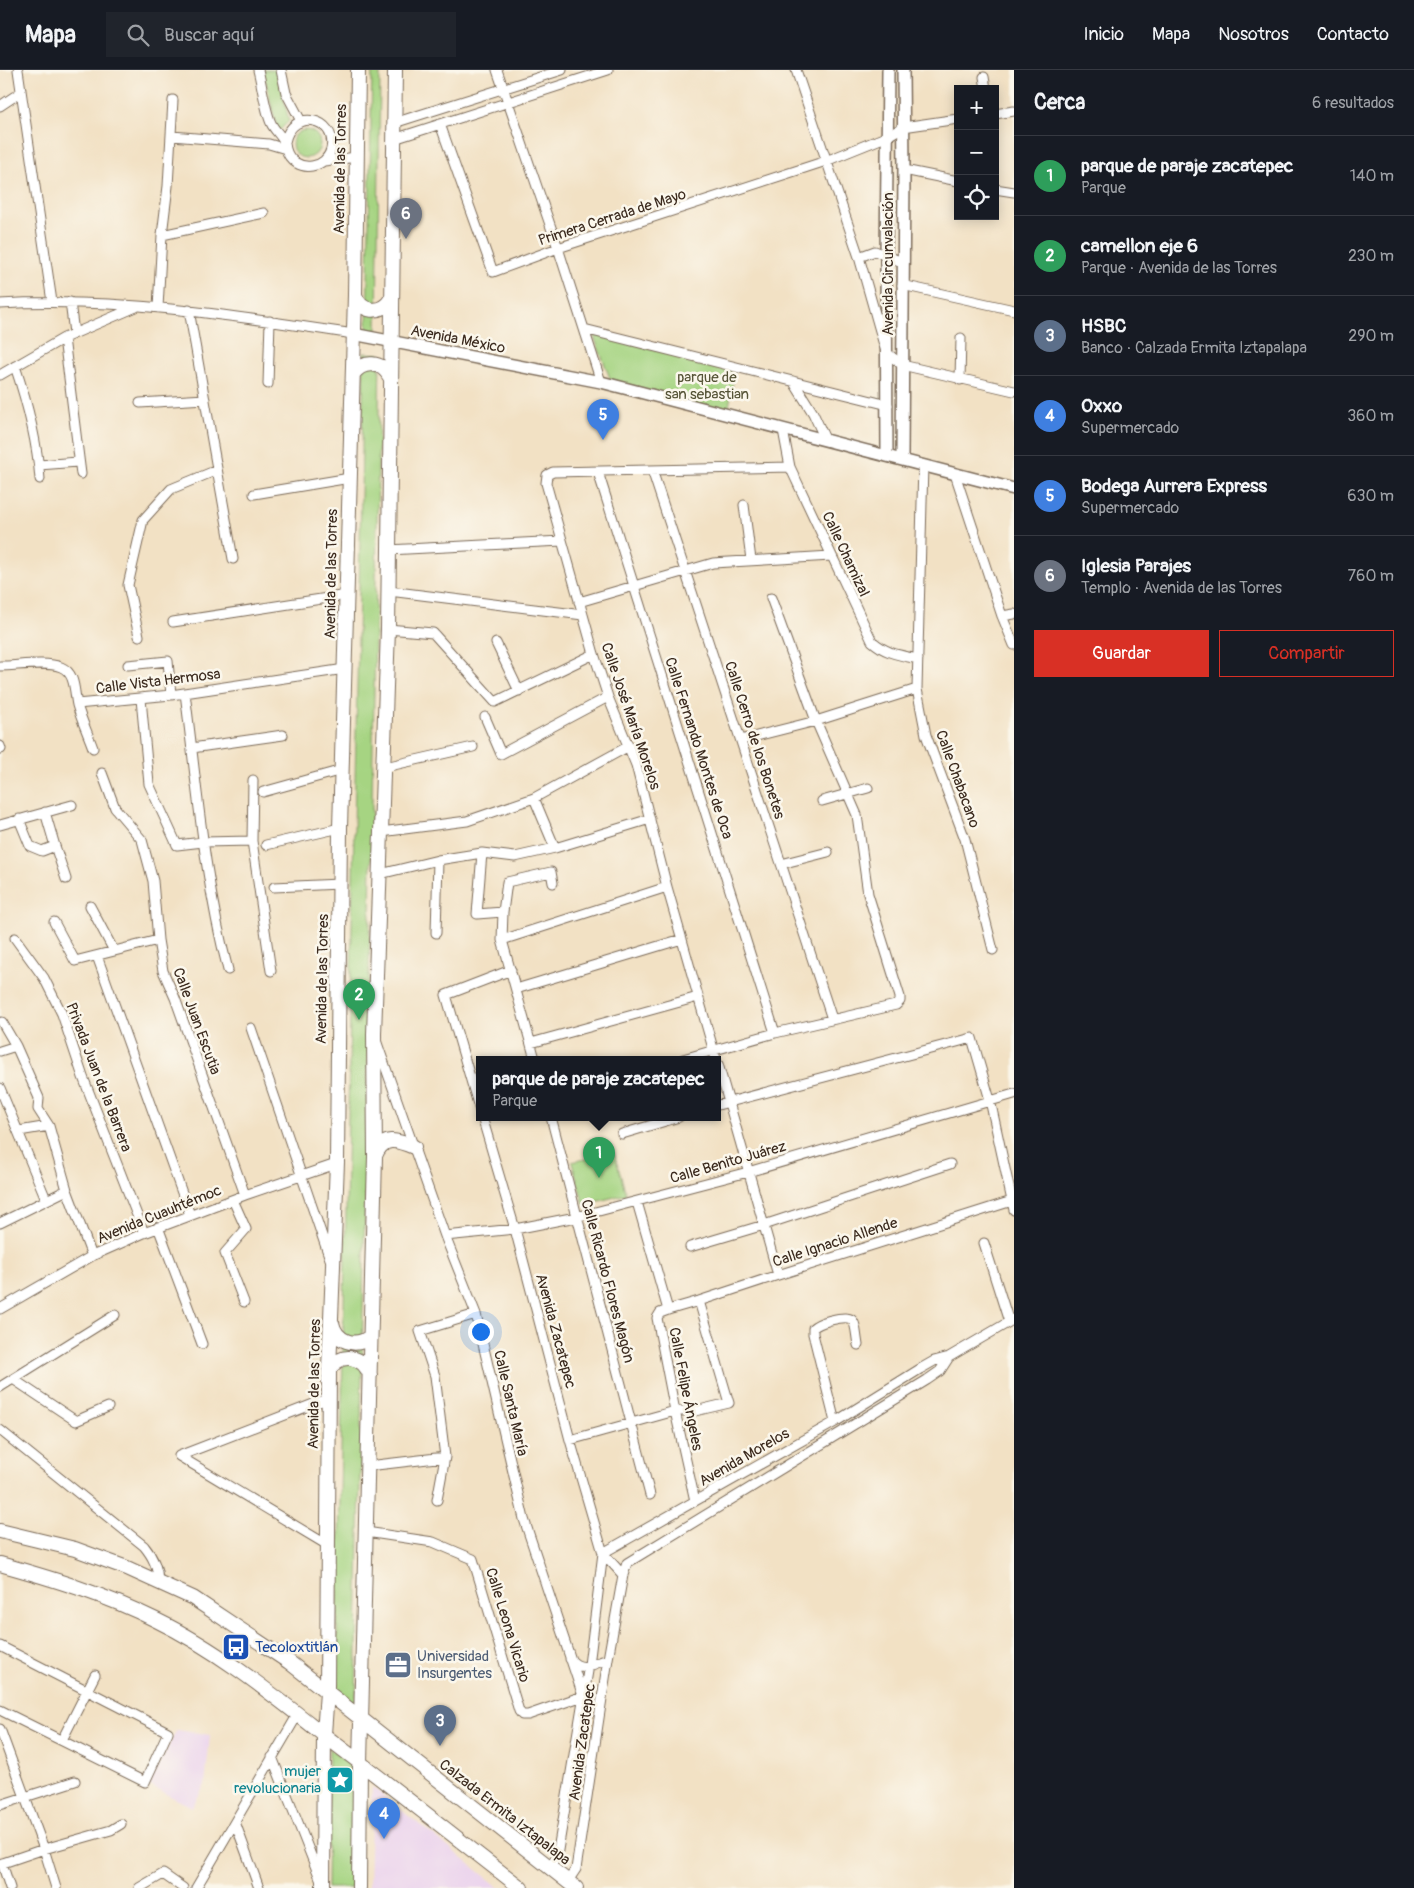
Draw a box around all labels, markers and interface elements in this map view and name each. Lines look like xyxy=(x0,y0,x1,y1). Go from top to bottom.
search box xyxy=(106,12,456,57)
text: Mapa xyxy=(25,20,76,49)
icon: search xyxy=(124,21,152,49)
text: Buscar aquí xyxy=(164,23,255,47)
text: Inicio xyxy=(1083,23,1124,46)
text: Mapa xyxy=(1152,23,1190,46)
text: Nosotros xyxy=(1218,23,1289,46)
text: Contacto xyxy=(1317,23,1389,46)
map controls xyxy=(954,85,999,220)
button: + xyxy=(954,85,999,130)
text: Cerca xyxy=(1034,89,1085,116)
text: 6 resultados xyxy=(1312,93,1394,113)
street label: Avenida de las Torres xyxy=(330,103,351,234)
button: − xyxy=(954,130,999,175)
text: parque de paraje zacatepec xyxy=(1081,154,1293,178)
text: 1 xyxy=(1047,166,1053,186)
text: 140 m xyxy=(1350,166,1394,186)
button: locate xyxy=(954,175,999,220)
text: Parque xyxy=(1081,178,1126,198)
street label: Primera Cerrada de Mayo xyxy=(536,185,688,250)
street label: Avenida Circunvalación xyxy=(879,192,898,336)
pin: 6 xyxy=(390,198,422,239)
text: camellon eje 6 xyxy=(1081,234,1198,258)
text: 2 xyxy=(1046,246,1054,266)
text: 230 m xyxy=(1348,246,1394,266)
text: Parque · Avenida de las Torres xyxy=(1081,258,1277,278)
text: HSBC xyxy=(1081,314,1127,338)
street label: Avenida México xyxy=(409,321,507,358)
text: 3 xyxy=(1046,326,1054,346)
text: 290 m xyxy=(1348,326,1394,346)
text: Banco · Calzada Ermita Iztapalapa xyxy=(1081,338,1307,358)
park label: parque de san sebastian xyxy=(665,368,749,404)
text: Oxxo xyxy=(1081,394,1122,418)
pin: 5 xyxy=(587,399,619,440)
text: 4 xyxy=(1045,406,1055,426)
text: 360 m xyxy=(1347,406,1394,426)
text: Supermercado xyxy=(1081,418,1179,438)
text: Bodega Aurrera Express xyxy=(1081,474,1267,498)
text: 5 xyxy=(1046,486,1054,506)
text: 630 m xyxy=(1347,486,1394,506)
text: Supermercado xyxy=(1081,498,1179,518)
street label: Avenida de las Torres xyxy=(321,508,342,639)
street label: Calle Chamizal xyxy=(818,509,874,600)
text: Iglesia Parajes xyxy=(1081,554,1191,578)
text: 6 xyxy=(1045,566,1055,586)
text: 760 m xyxy=(1348,566,1394,586)
text: Templo · Avenida de las Torres xyxy=(1081,578,1282,598)
button: Guardar xyxy=(1034,630,1209,677)
button: Compartir xyxy=(1219,630,1394,677)
street label: Calle José María Morelos xyxy=(596,640,665,793)
street label: Calle Fernando Montes de Oca xyxy=(660,655,737,841)
street label: Calle Cerro de los Bonetes xyxy=(720,659,789,822)
street label: Calle Vista Hermosa xyxy=(95,664,221,699)
street label: Calle Chabacano xyxy=(931,728,984,831)
street label: Avenida de las Torres xyxy=(312,913,333,1044)
street label: Calle Juan Escutia xyxy=(168,965,225,1077)
pin: 2 xyxy=(343,979,375,1020)
street label: Privada Juan de la Barrera xyxy=(61,1000,136,1155)
popup xyxy=(476,1056,721,1121)
text: parque de paraje zacatepec xyxy=(492,1067,705,1091)
text: Parque xyxy=(492,1091,537,1111)
pin: 1 xyxy=(583,1137,615,1178)
street label: Calle Benito Juárez xyxy=(668,1137,789,1188)
street label: Avenida Cuauhtémoc xyxy=(94,1181,225,1248)
street label: Calle Ricardo Flores Magón xyxy=(577,1197,638,1365)
street label: Calle Ignacio Allende xyxy=(770,1213,901,1272)
street label: Avenida Zacatepec xyxy=(531,1272,580,1391)
street label: Avenida de las Torres xyxy=(304,1318,325,1449)
your location xyxy=(468,1319,494,1345)
street label: Calle Felipe Ángeles xyxy=(664,1326,707,1453)
street label: Calle Santa María xyxy=(489,1348,532,1458)
street label: Avenida Morelos xyxy=(696,1424,793,1491)
street label: Calle Leona Vicario xyxy=(481,1566,534,1685)
bus stop icon: Tecoloxtitlán xyxy=(221,1632,251,1662)
place label: Tecoloxtitlán xyxy=(255,1638,338,1657)
place label: Universidad Insurgentes xyxy=(417,1647,492,1683)
office icon: Universidad Insurgentes xyxy=(383,1650,413,1680)
street label: Avenida Zacatepec xyxy=(565,1682,600,1802)
pin: 3 xyxy=(424,1705,456,1746)
street label: Calzada Ermita Iztapalapa xyxy=(435,1755,574,1870)
place label: mujer revolucionaria xyxy=(234,1762,322,1798)
place icon: mujer revolucionaria xyxy=(325,1765,355,1795)
pin: 4 xyxy=(368,1798,400,1839)

